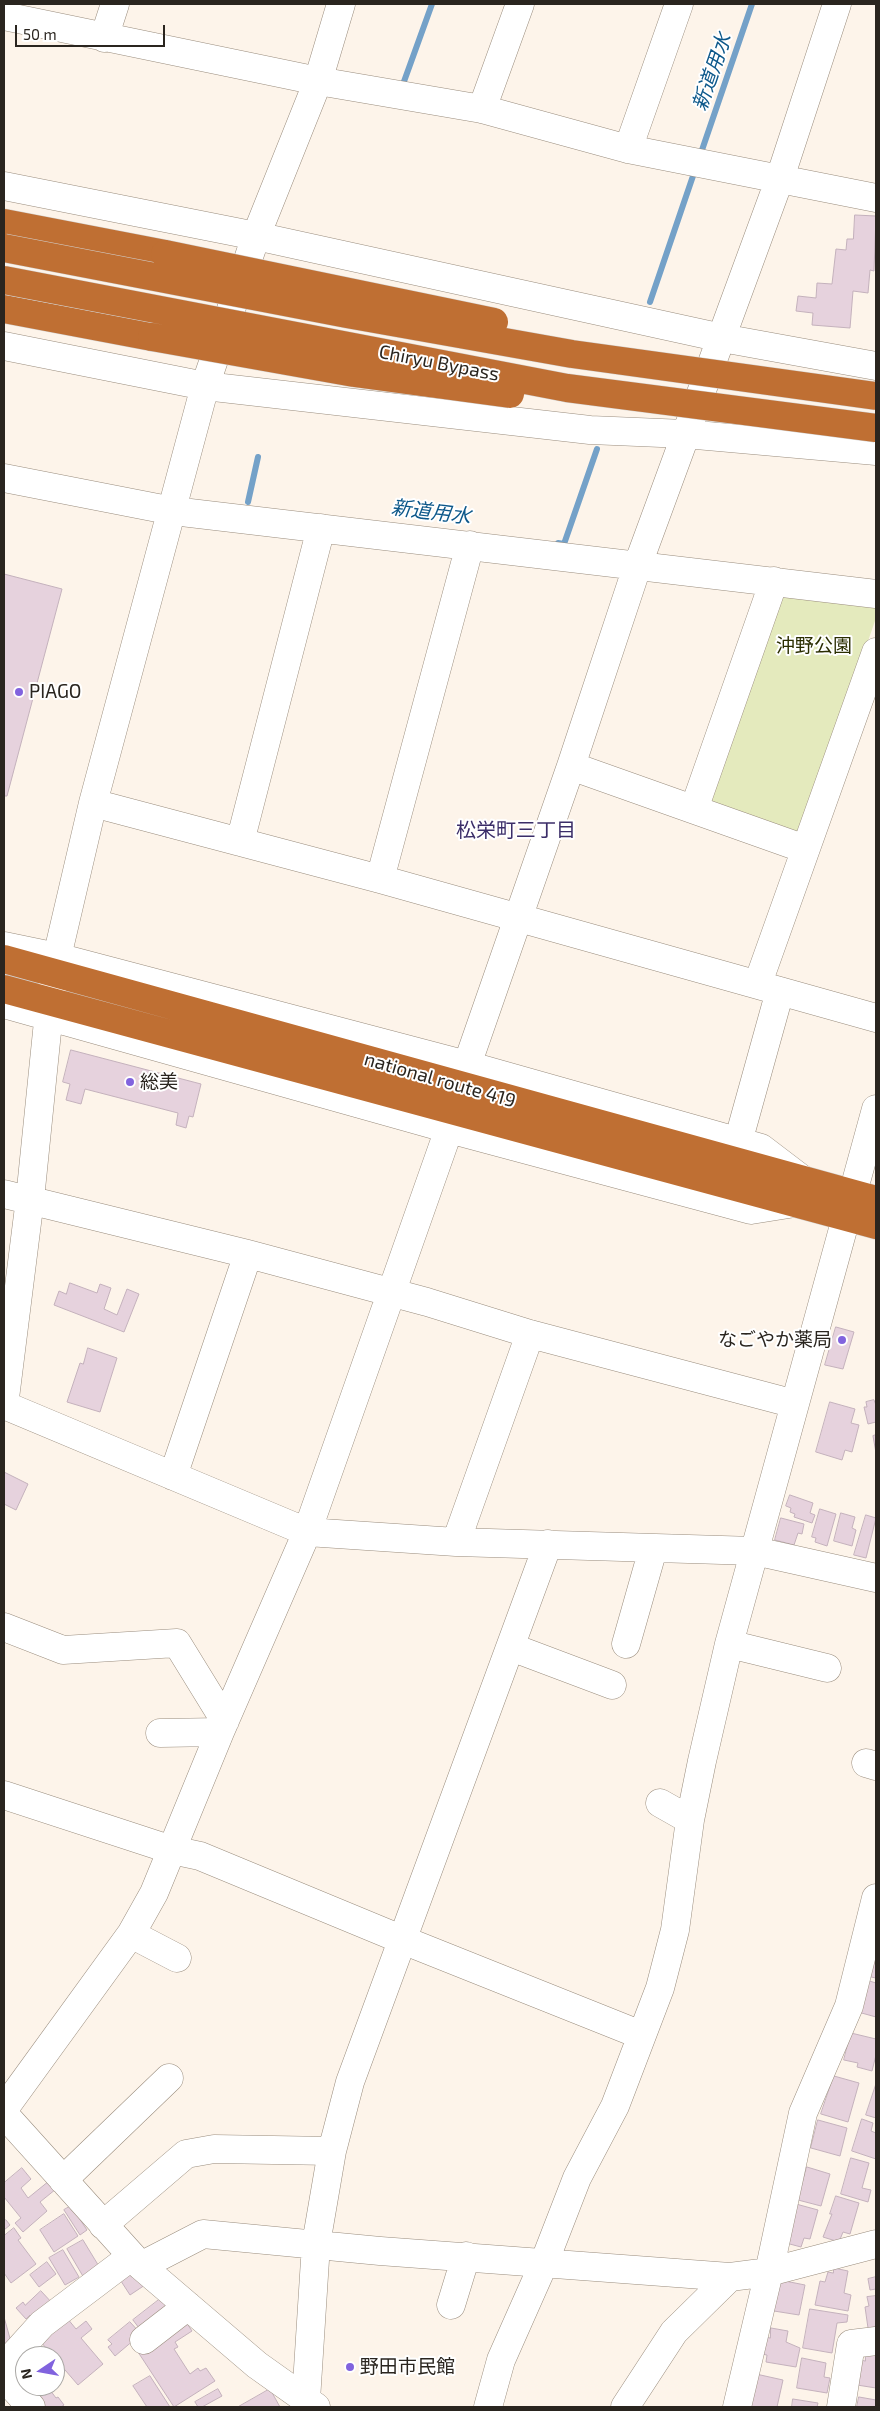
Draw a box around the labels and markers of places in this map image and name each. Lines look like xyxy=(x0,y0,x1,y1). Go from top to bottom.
place label: PIAGO xyxy=(29,681,82,703)
marker: PIAGO xyxy=(13,686,25,698)
place label: 総美 xyxy=(140,1071,178,1093)
marker: 総美 xyxy=(124,1076,136,1088)
place label: なごやか薬局 xyxy=(718,1329,832,1351)
marker: なごやか薬局 xyxy=(836,1334,848,1346)
place label: 野田市民館 xyxy=(360,2356,455,2378)
marker: 野田市民館 xyxy=(344,2361,356,2373)

